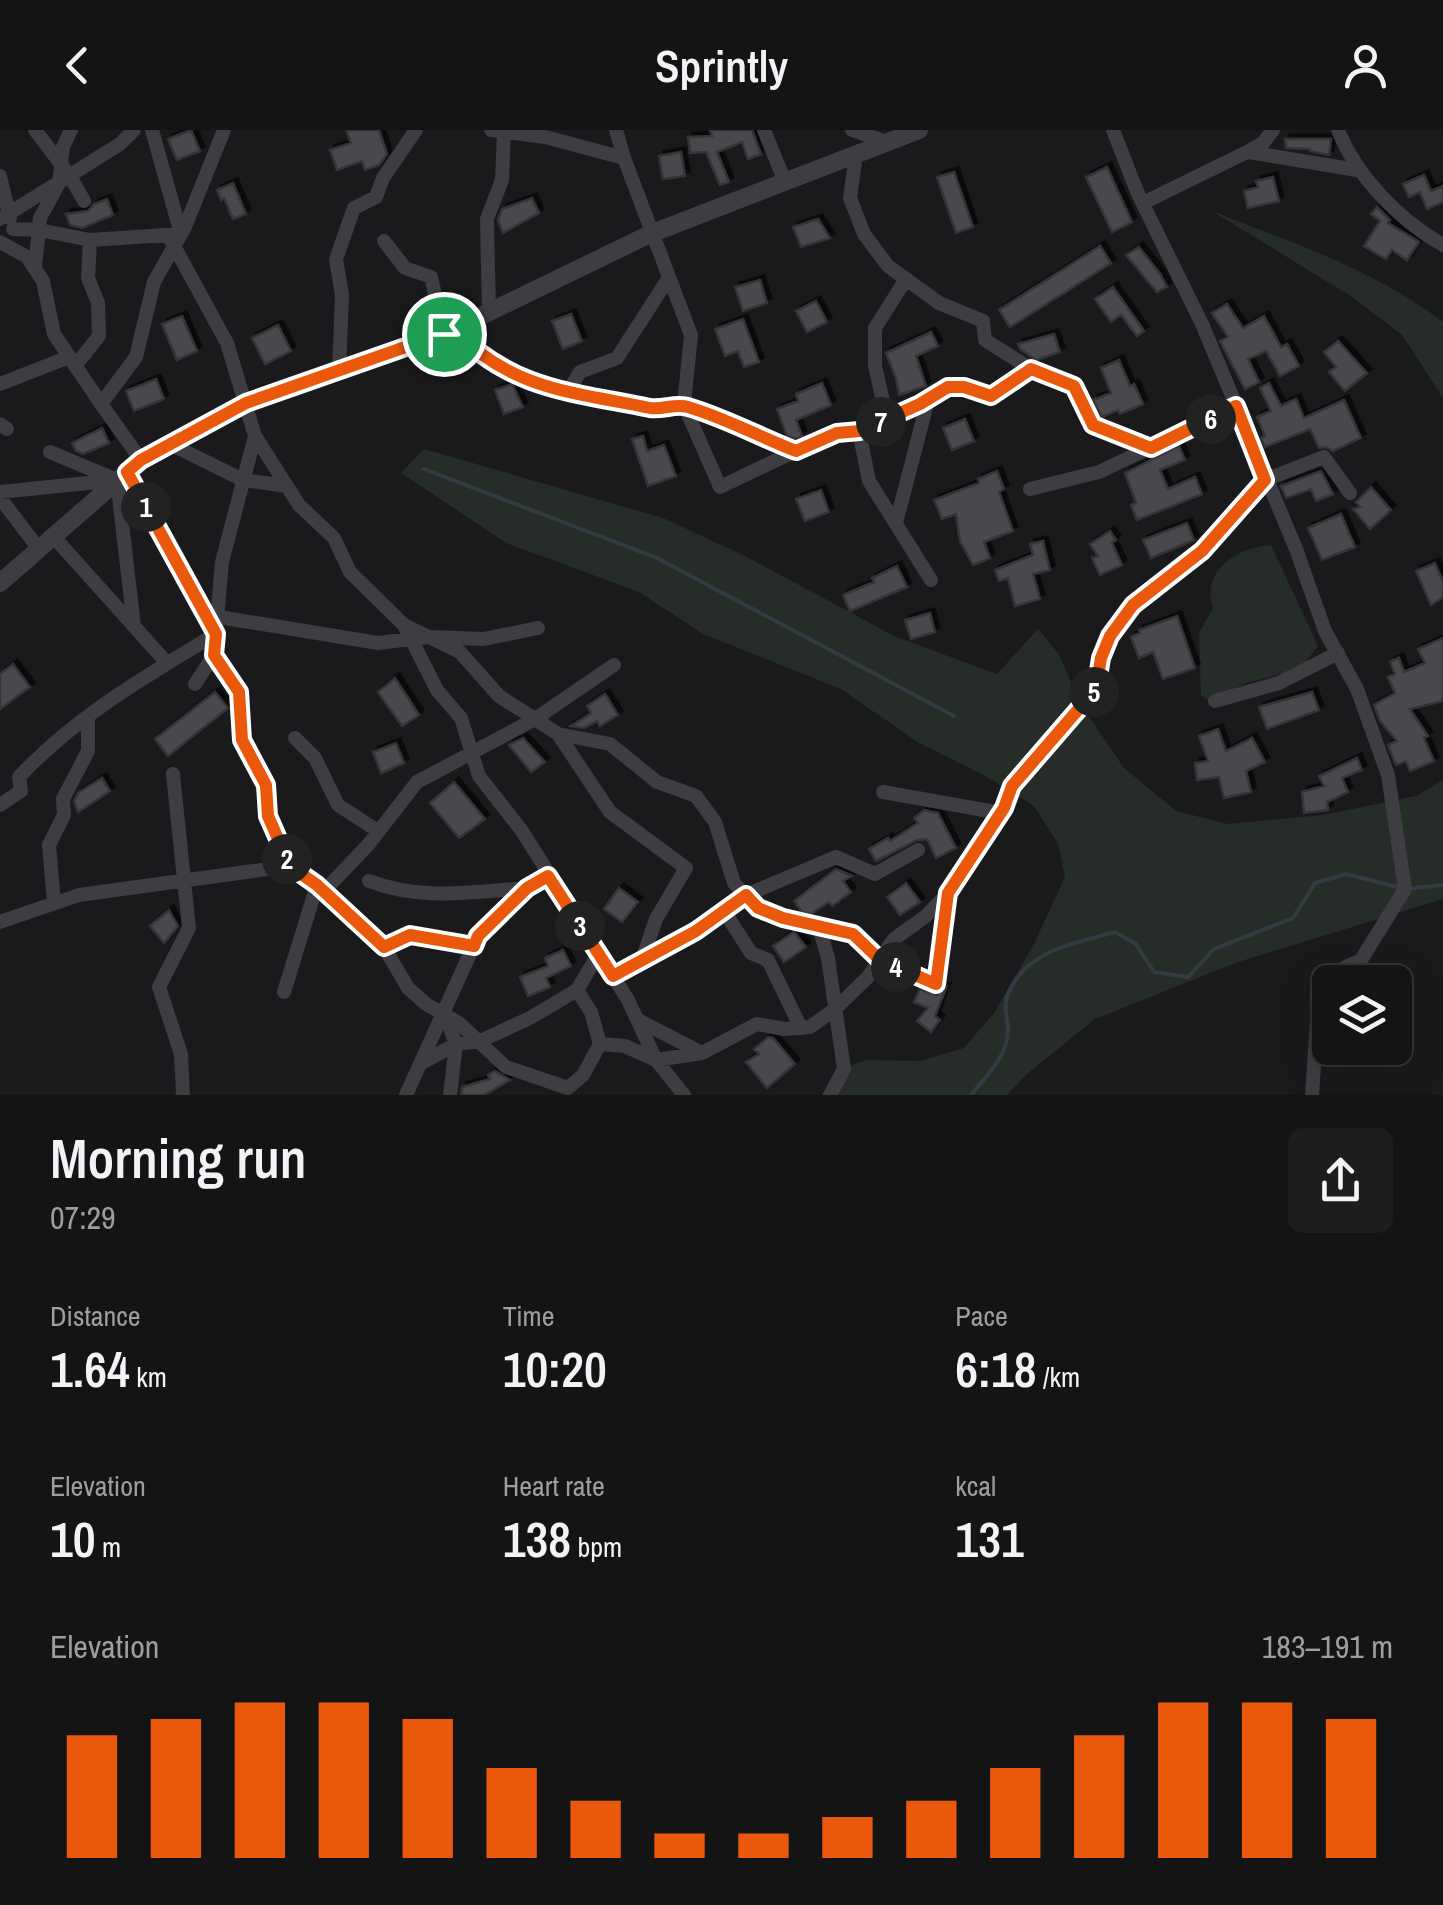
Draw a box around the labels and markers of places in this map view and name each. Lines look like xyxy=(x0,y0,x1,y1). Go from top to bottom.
pin xyxy=(402,292,487,377)
pin: 6 xyxy=(1186,394,1236,444)
pin: 7 xyxy=(856,397,906,447)
pin: 1 xyxy=(121,482,171,532)
pin: 5 xyxy=(1069,667,1119,717)
pin: 2 xyxy=(262,834,312,884)
pin: 3 xyxy=(555,901,605,951)
pin: 4 xyxy=(871,942,921,992)

